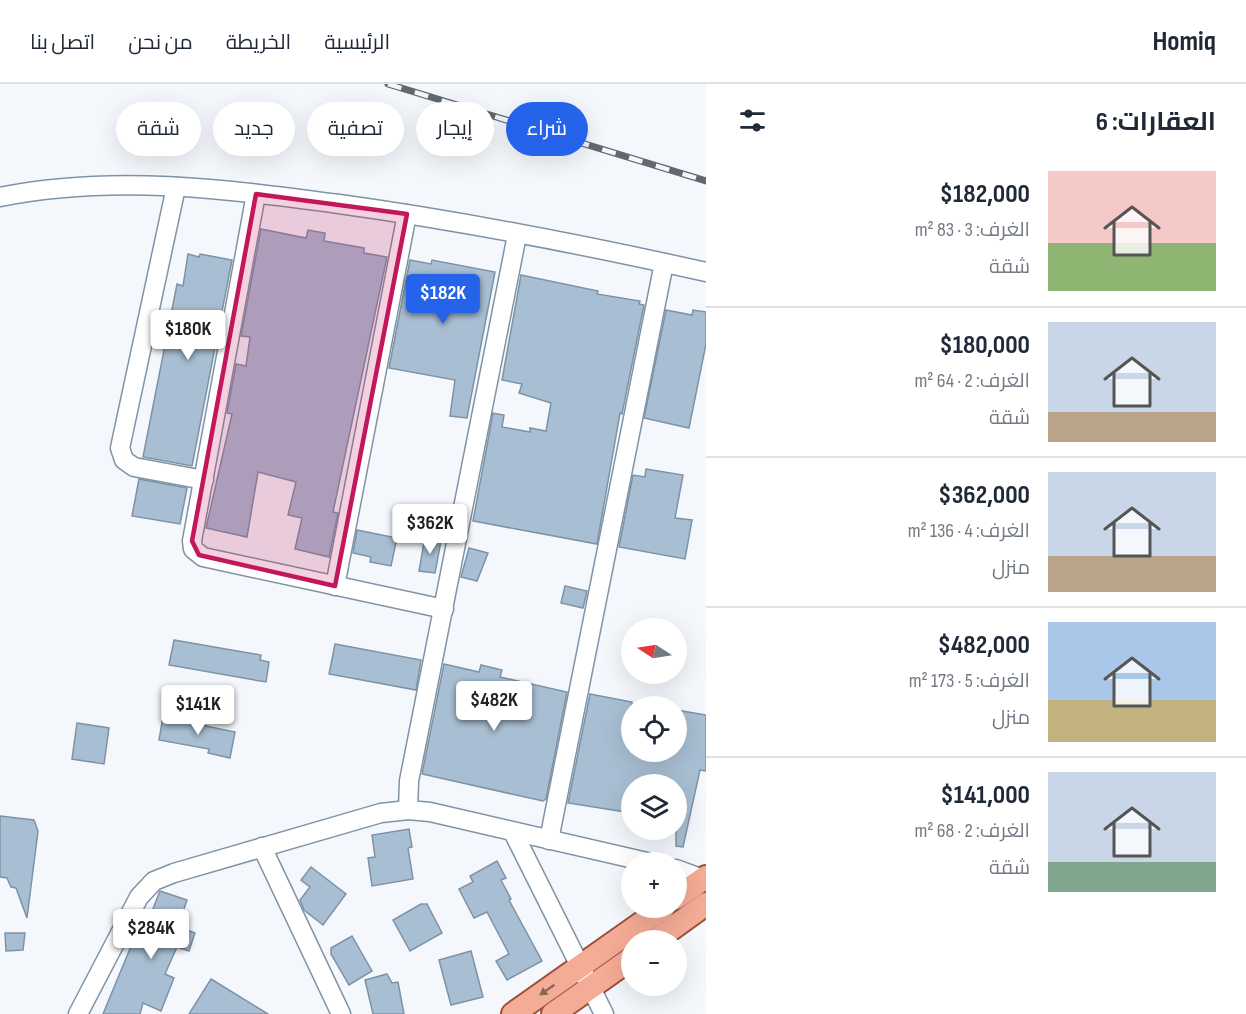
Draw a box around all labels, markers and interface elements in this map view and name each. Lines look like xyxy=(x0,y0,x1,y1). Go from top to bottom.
text: Homiq xyxy=(1152,25,1216,58)
text: اتصل بنا xyxy=(30,30,95,55)
text: من نحن xyxy=(128,30,193,55)
text: الخريطة xyxy=(226,30,291,55)
text: الرئيسية xyxy=(324,30,390,55)
chip: شقة xyxy=(116,102,201,156)
chip: جديد xyxy=(213,102,295,156)
chip: تصفية xyxy=(307,102,404,156)
chip: إيجار xyxy=(416,102,494,156)
chip: شراء xyxy=(506,102,588,156)
icon: filters xyxy=(736,104,769,137)
text: العقارات: 6 xyxy=(1096,107,1216,138)
text: $182,000 xyxy=(940,179,1030,210)
icon: home xyxy=(1096,195,1168,267)
text: الغرف: 3 · 83 m² xyxy=(915,218,1030,242)
text: شقة xyxy=(989,255,1030,279)
pin: $182K xyxy=(401,274,485,325)
text: $182K xyxy=(420,281,466,305)
pin: $180K xyxy=(146,310,230,361)
text: $180K xyxy=(165,317,211,341)
text: $180,000 xyxy=(939,330,1030,361)
icon: home xyxy=(1096,346,1168,418)
text: الغرف: 2 · 64 m² xyxy=(914,369,1030,393)
text: شقة xyxy=(989,406,1030,430)
text: $362,000 xyxy=(938,480,1030,511)
icon: home xyxy=(1096,496,1168,568)
pin: $362K xyxy=(388,504,472,555)
text: $362K xyxy=(406,511,454,535)
text: الغرف: 4 · 136 m² xyxy=(908,519,1030,543)
text: منزل xyxy=(992,556,1030,580)
north arrow xyxy=(621,618,687,684)
map controls xyxy=(621,618,687,996)
text: $482,000 xyxy=(938,630,1030,661)
icon: home xyxy=(1096,646,1168,718)
text: الغرف: 5 · 173 m² xyxy=(909,669,1030,693)
pin: $482K xyxy=(452,681,536,732)
pin: $141K xyxy=(156,685,240,736)
text: $482K xyxy=(470,688,518,712)
text: $141K xyxy=(175,692,221,716)
button: locate xyxy=(621,696,687,762)
text: منزل xyxy=(992,706,1030,730)
button: layers xyxy=(621,774,687,840)
text: $141,000 xyxy=(940,780,1030,811)
icon: home xyxy=(1096,796,1168,868)
text: الغرف: 2 · 68 m² xyxy=(914,819,1030,843)
button: + xyxy=(621,852,687,918)
text: شقة xyxy=(989,856,1030,880)
pin: $284K xyxy=(109,909,193,960)
text: $284K xyxy=(127,916,175,940)
button: − xyxy=(621,930,687,996)
one-way arrow xyxy=(540,984,556,996)

